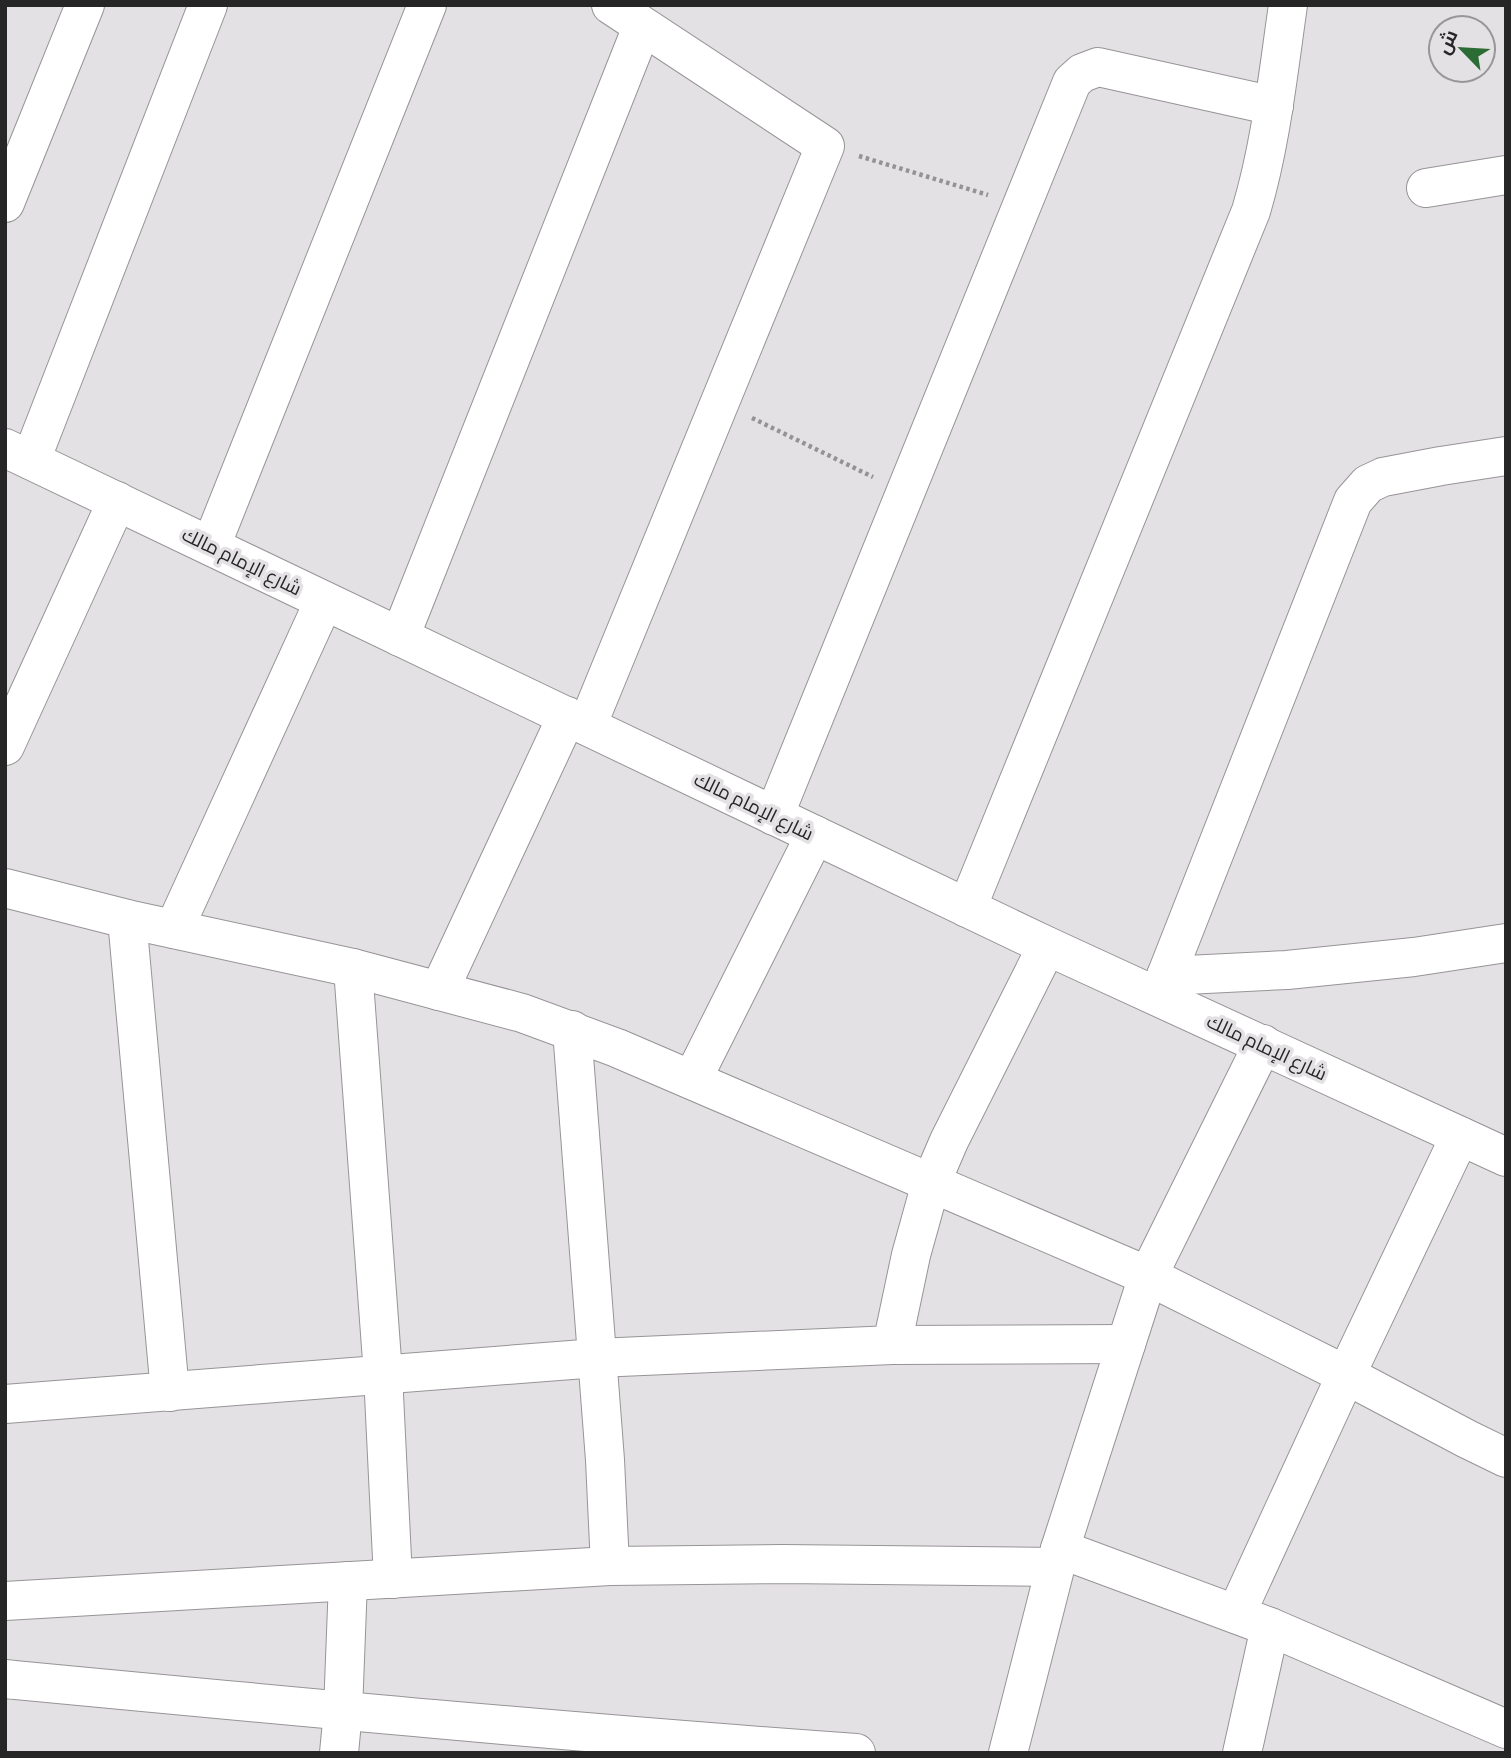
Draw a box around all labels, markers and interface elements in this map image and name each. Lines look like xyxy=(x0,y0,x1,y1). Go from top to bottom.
north arrow xyxy=(1427,14,1497,84)
text: ش xyxy=(1431,26,1465,59)
street label: شارع الإمام مالك xyxy=(177,522,306,603)
street label: شارع الإمام مالك xyxy=(689,767,818,848)
street label: شارع الإمام مالك xyxy=(1202,1009,1331,1088)

